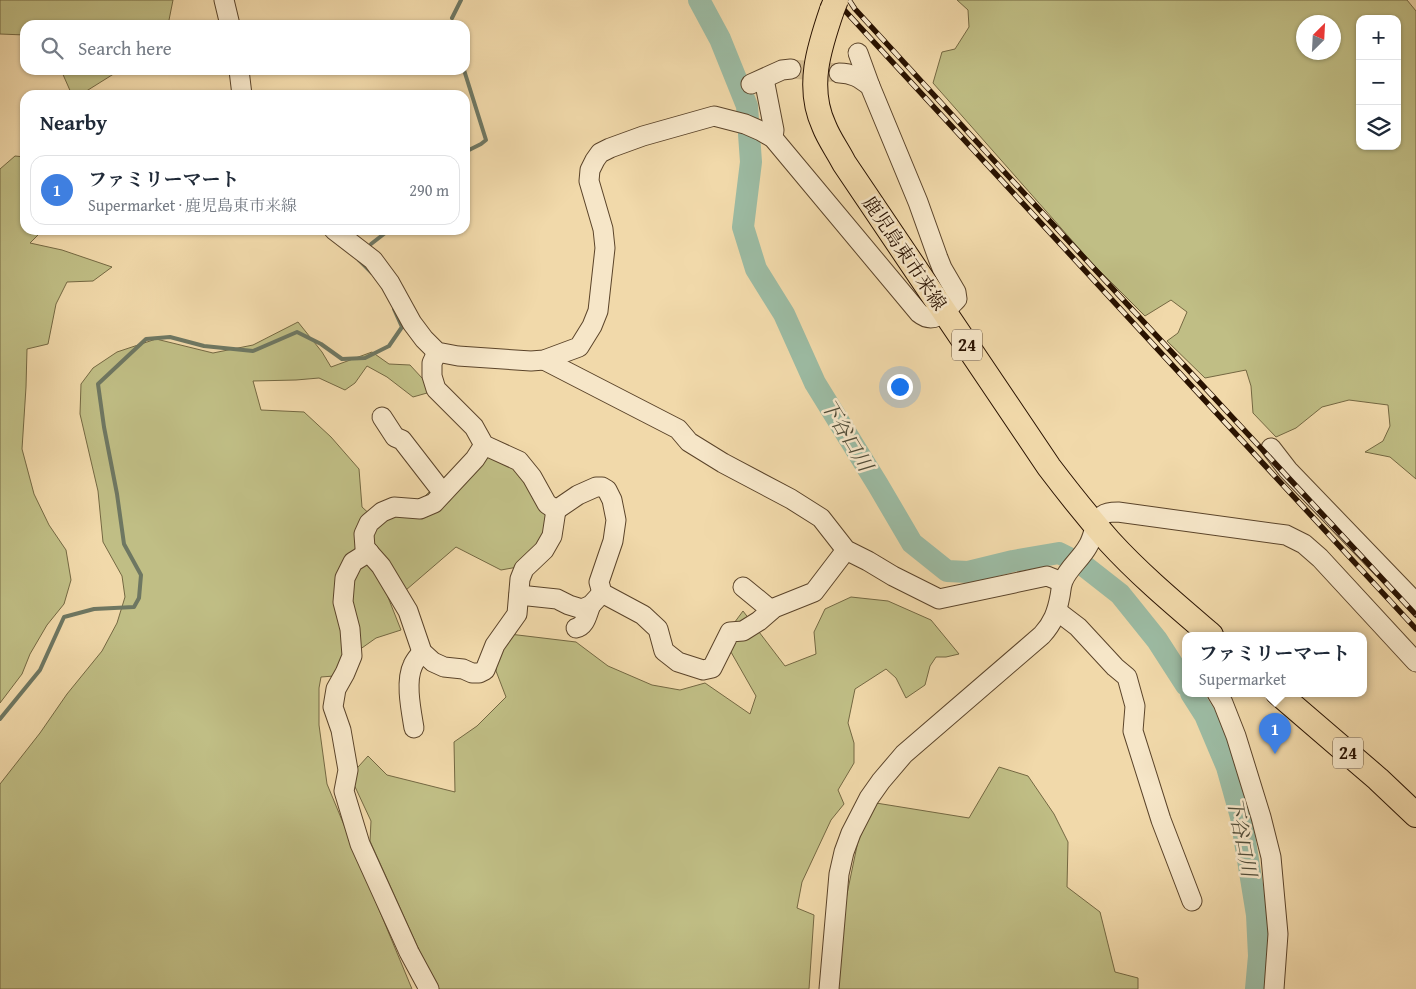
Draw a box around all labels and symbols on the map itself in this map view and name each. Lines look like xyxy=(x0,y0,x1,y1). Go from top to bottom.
north arrow xyxy=(1296,15,1341,60)
street label: 鹿児島東市来線 xyxy=(856,190,954,316)
road number: 24 xyxy=(952,330,982,360)
your location xyxy=(887,374,913,400)
water label: 下谷口川 xyxy=(814,393,881,478)
pin: 1 xyxy=(1259,713,1291,754)
road number: 24 xyxy=(1333,738,1363,768)
water label: 下谷口川 xyxy=(1221,795,1265,881)

